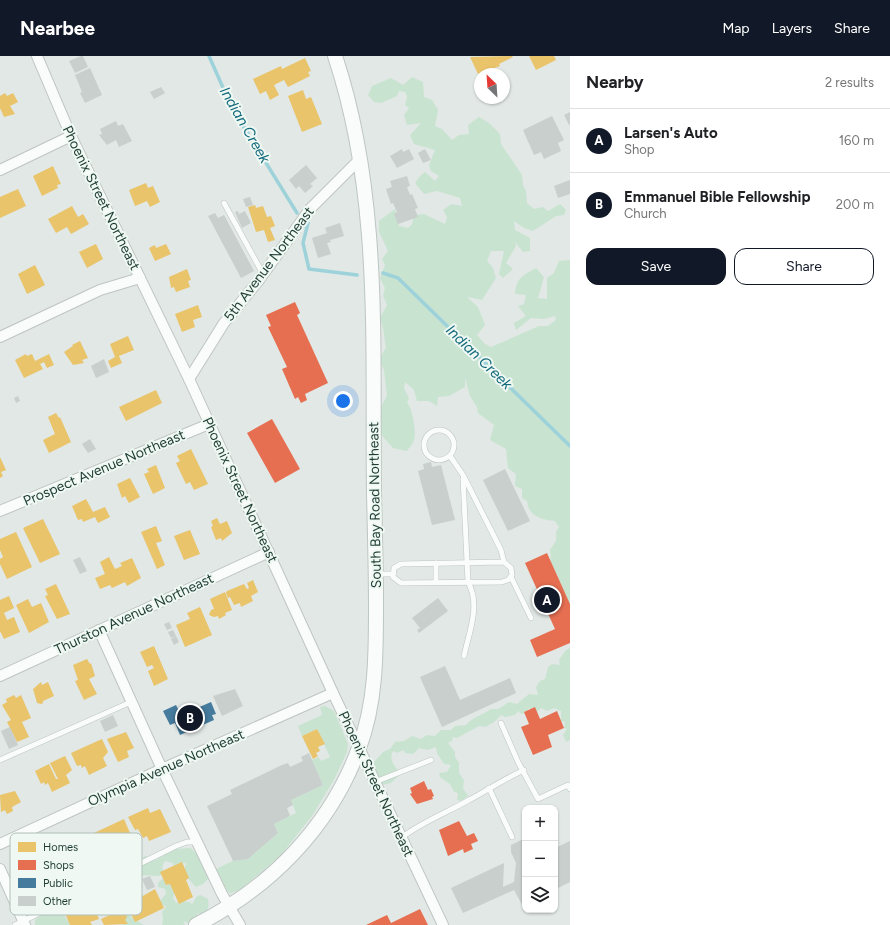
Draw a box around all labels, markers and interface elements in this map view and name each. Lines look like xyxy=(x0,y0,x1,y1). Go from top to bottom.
text: Nearbee xyxy=(20,17,95,40)
text: Map xyxy=(722,20,750,37)
text: Layers xyxy=(772,20,812,37)
text: Share xyxy=(834,20,870,37)
north arrow xyxy=(474,68,510,104)
text: Nearby xyxy=(586,72,644,92)
text: 2 results xyxy=(825,75,874,90)
water label: Indian Creek xyxy=(216,84,274,167)
street label: Phoenix Street Northeast xyxy=(59,123,143,273)
text: Larsen's Auto xyxy=(624,124,718,142)
text: A xyxy=(594,133,604,148)
text: 160 m xyxy=(839,133,874,148)
text: Shop xyxy=(624,142,654,157)
text: Emmanuel Bible Fellowship xyxy=(624,188,811,206)
text: B xyxy=(595,197,603,212)
text: 200 m xyxy=(836,197,874,212)
street label: 5th Avenue Northeast xyxy=(220,203,318,325)
text: Church xyxy=(624,206,667,221)
button: Save xyxy=(586,248,726,285)
button: Share xyxy=(734,248,874,285)
water label: Indian Creek xyxy=(442,321,516,394)
your location xyxy=(333,391,353,411)
street label: Phoenix Street Northeast xyxy=(199,414,281,566)
street label: South Bay Road Northeast xyxy=(365,422,385,588)
street label: Prospect Avenue Northeast xyxy=(21,426,187,510)
street label: Thurston Avenue Northeast xyxy=(52,570,216,658)
pin: A xyxy=(534,585,560,615)
pin: B xyxy=(177,703,203,733)
street label: Phoenix Street Northeast xyxy=(335,708,417,860)
street label: Olympia Avenue Northeast xyxy=(85,726,247,810)
map controls xyxy=(522,805,558,913)
button: + xyxy=(522,805,558,841)
legend xyxy=(10,833,142,915)
text: Homes xyxy=(43,841,78,854)
button: − xyxy=(522,841,558,877)
text: Shops xyxy=(43,859,74,872)
text: Public xyxy=(43,877,73,890)
button: layers xyxy=(522,877,558,913)
text: Other xyxy=(43,895,72,908)

